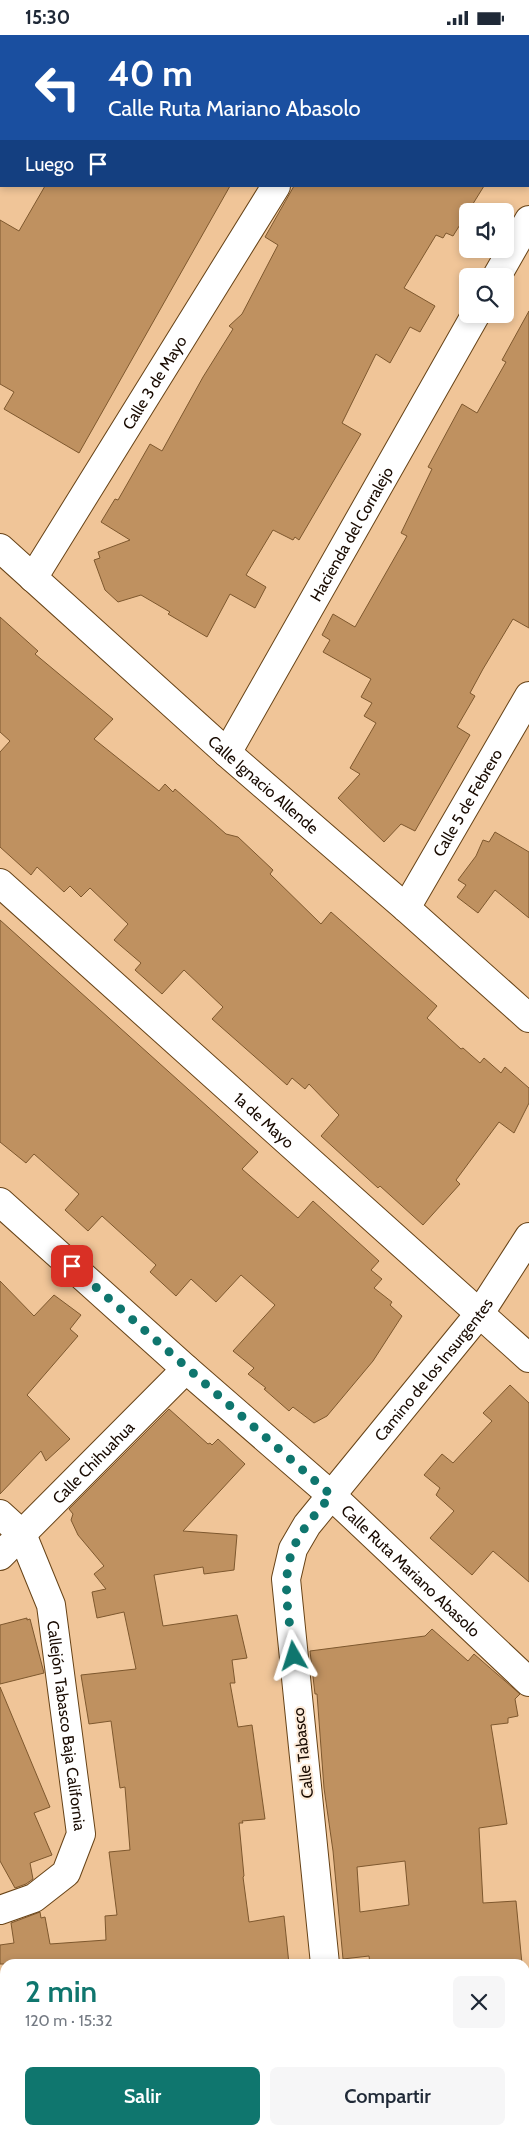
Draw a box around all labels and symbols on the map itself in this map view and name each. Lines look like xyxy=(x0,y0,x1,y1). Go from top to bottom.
street label: Calle 3 de Mayo xyxy=(118,332,190,433)
street label: Hacienda del Corralejo xyxy=(306,463,397,604)
street label: Calle Ignacio Allende xyxy=(204,731,322,837)
street label: Calle 5 de Febrero xyxy=(429,745,506,860)
street label: 1a de Mayo xyxy=(230,1088,298,1152)
pin xyxy=(51,1245,93,1287)
street label: Camino de los Insurgentes xyxy=(370,1294,497,1445)
street label: Calle Chihuahua xyxy=(48,1417,138,1508)
street label: Calle Ruta Mariano Abasolo xyxy=(338,1500,484,1641)
street label: Callejón Tabasco Baja California xyxy=(44,1619,90,1832)
position arrow xyxy=(267,1629,319,1681)
street label: Calle Tabasco xyxy=(289,1706,317,1799)

